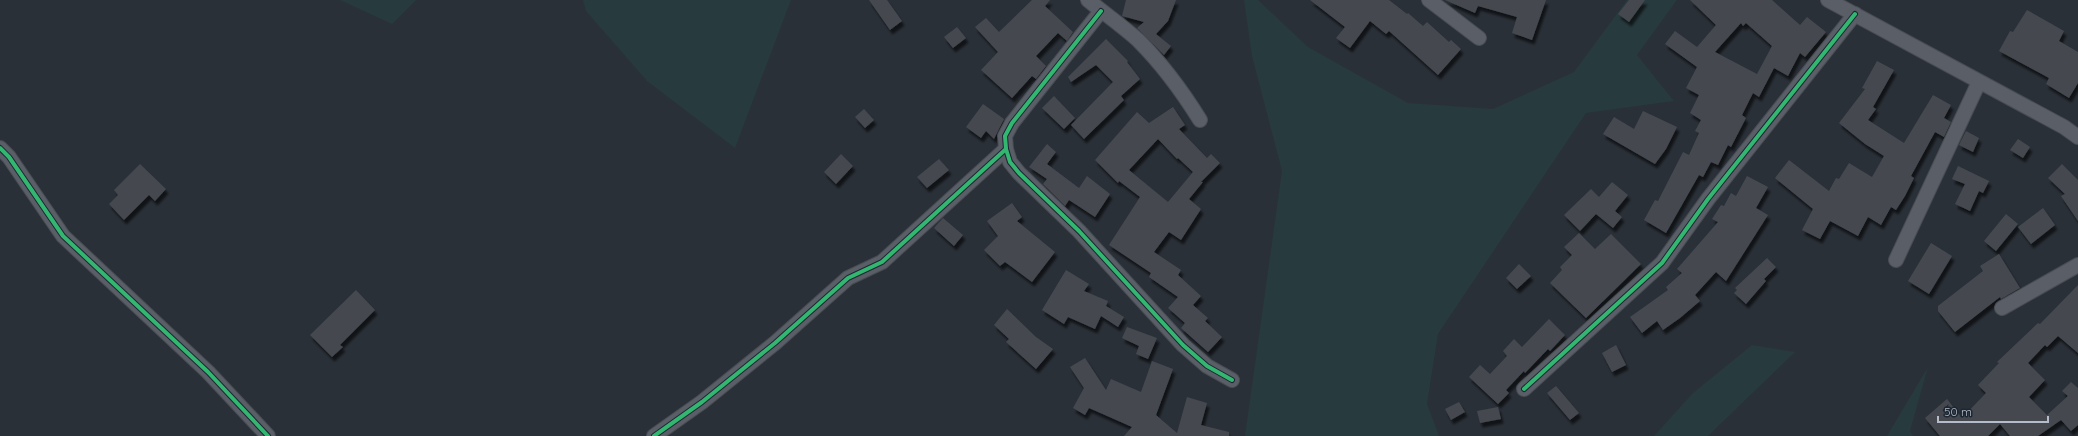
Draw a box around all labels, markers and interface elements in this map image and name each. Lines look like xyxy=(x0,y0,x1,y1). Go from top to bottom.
scale bar xyxy=(1938,398,2048,424)
text: 50 m xyxy=(1944,404,1972,419)

